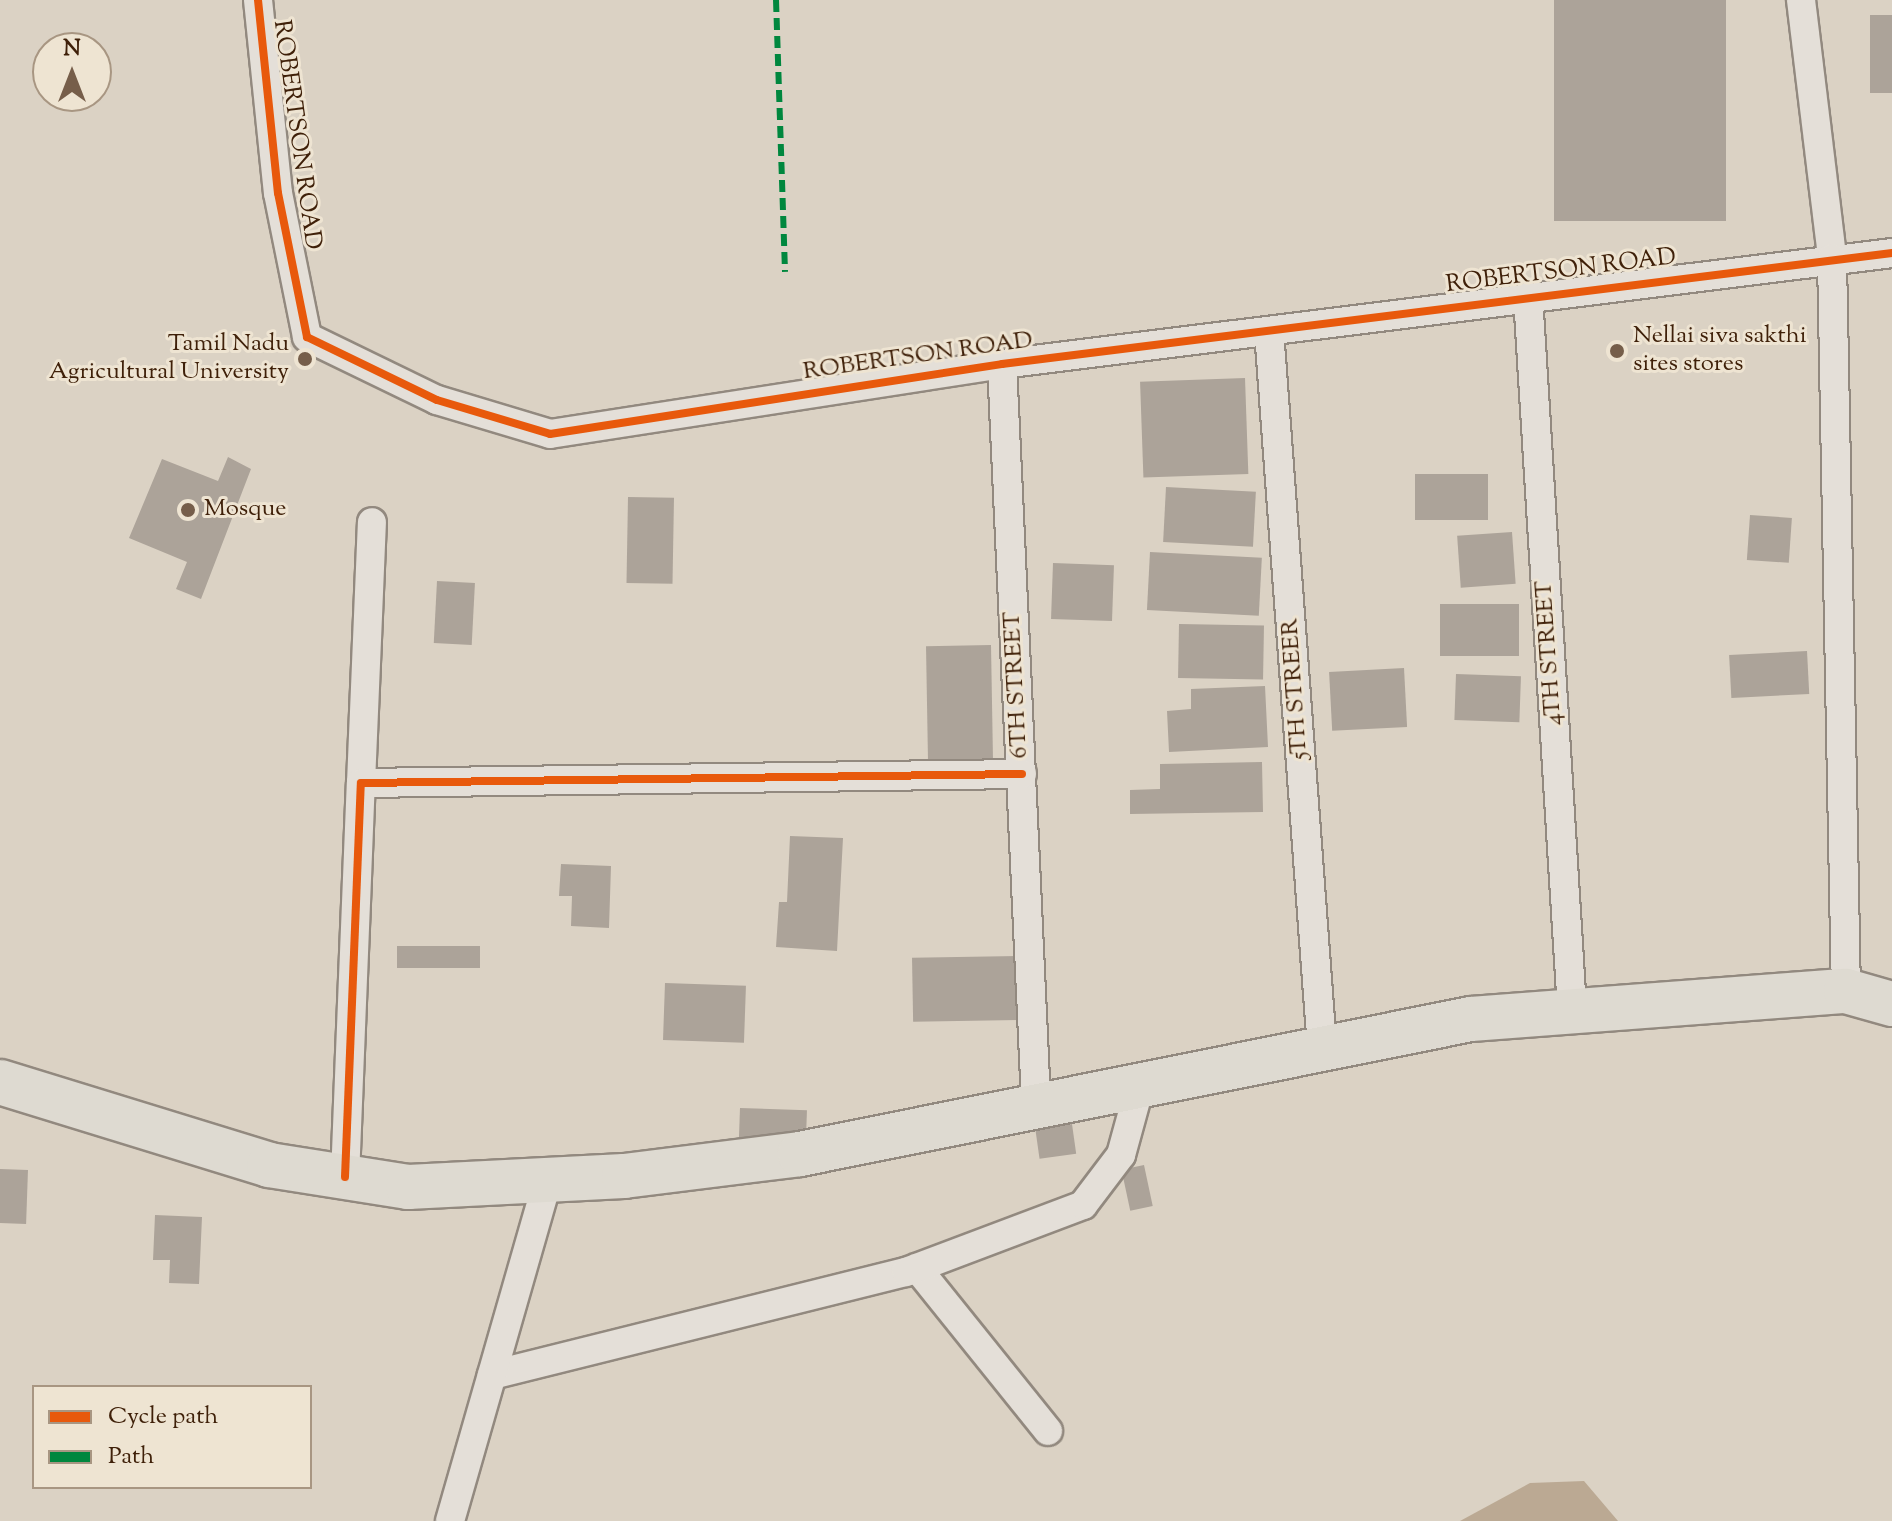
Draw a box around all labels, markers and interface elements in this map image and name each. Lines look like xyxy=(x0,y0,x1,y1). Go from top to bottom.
street label: ROBERTSON ROAD xyxy=(266,18,326,252)
north arrow xyxy=(32,32,112,112)
text: N xyxy=(63,34,81,66)
street label: ROBERTSON ROAD xyxy=(1444,244,1678,300)
place label: Nellai siva sakthi sites stores xyxy=(1633,323,1807,379)
street label: ROBERTSON ROAD xyxy=(801,327,1035,387)
place label: Tamil Nadu Agricultural University xyxy=(49,331,289,387)
marker: Nellai siva sakthi sites stores xyxy=(1608,342,1626,360)
marker: Tamil Nadu Agricultural University xyxy=(296,350,314,368)
place label: Mosque xyxy=(204,496,286,524)
marker: Mosque xyxy=(179,501,197,519)
street label: 4TH STREET xyxy=(1531,580,1569,726)
street label: 6TH STREET xyxy=(999,611,1035,759)
street label: 5TH STREER xyxy=(1277,617,1315,761)
legend xyxy=(32,1385,312,1489)
text: Cycle path xyxy=(108,1400,218,1434)
text: Path xyxy=(108,1440,154,1474)

